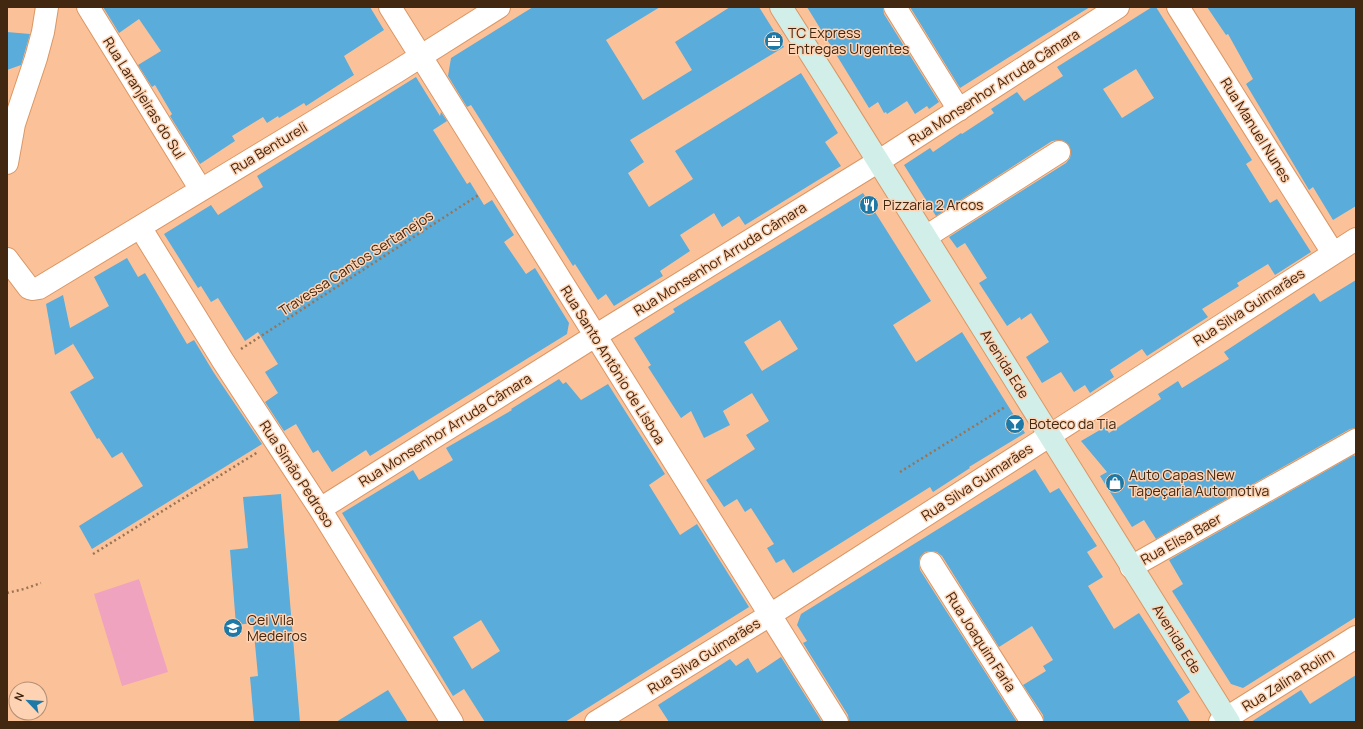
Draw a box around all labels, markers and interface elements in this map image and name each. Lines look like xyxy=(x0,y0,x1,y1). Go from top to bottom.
place label: TC Express Entregas Urgentes xyxy=(788,23,909,58)
street label: Rua Monsenhor Arruda Câmara xyxy=(905,24,1083,149)
office icon: TC Express Entregas Urgentes xyxy=(763,30,785,52)
street label: Rua Laranjeiras do Sul xyxy=(99,33,190,162)
street label: Rua Manuel Nunes xyxy=(1217,74,1296,186)
street label: Rua Bentureli xyxy=(227,117,311,178)
restaurant icon: Pizzaria 2 Arcos xyxy=(858,194,880,216)
place label: Pizzaria 2 Arcos xyxy=(883,195,983,214)
street label: Rua Monsenhor Arruda Câmara xyxy=(630,197,810,320)
street label: Travessa Cantos Sertanejos xyxy=(275,205,437,320)
street label: Rua Silva Guimarães xyxy=(1189,263,1308,350)
street label: Rua Santo Antônio de Lisboa xyxy=(557,282,670,448)
street label: Avenida Ede xyxy=(977,326,1034,402)
street label: Rua Monsenhor Arruda Câmara xyxy=(355,368,535,491)
bar icon: Boteco da Tia xyxy=(1004,413,1026,435)
place label: Boteco da Tia xyxy=(1029,414,1116,433)
street label: Rua Simão Pedroso xyxy=(256,417,339,531)
street label: Rua Silva Guimarães xyxy=(917,438,1036,525)
place label: Auto Capas New Tapeçaria Automotiva xyxy=(1129,465,1269,500)
shop icon: Auto Capas New Tapeçaria Automotiva xyxy=(1104,472,1126,494)
street label: Rua Elisa Baer xyxy=(1137,508,1225,569)
street label: Rua Joaquim Faria xyxy=(942,588,1021,695)
street label: Avenida Ede xyxy=(1149,601,1206,677)
place label: Cei Vila Medeiros xyxy=(247,610,307,645)
street label: Rua Silva Guimarães xyxy=(644,613,764,698)
school or university icon: Cei Vila Medeiros xyxy=(222,617,244,639)
street label: Rua Zalina Rolim xyxy=(1238,644,1337,715)
north arrow xyxy=(8,681,48,721)
text: N xyxy=(10,690,27,703)

